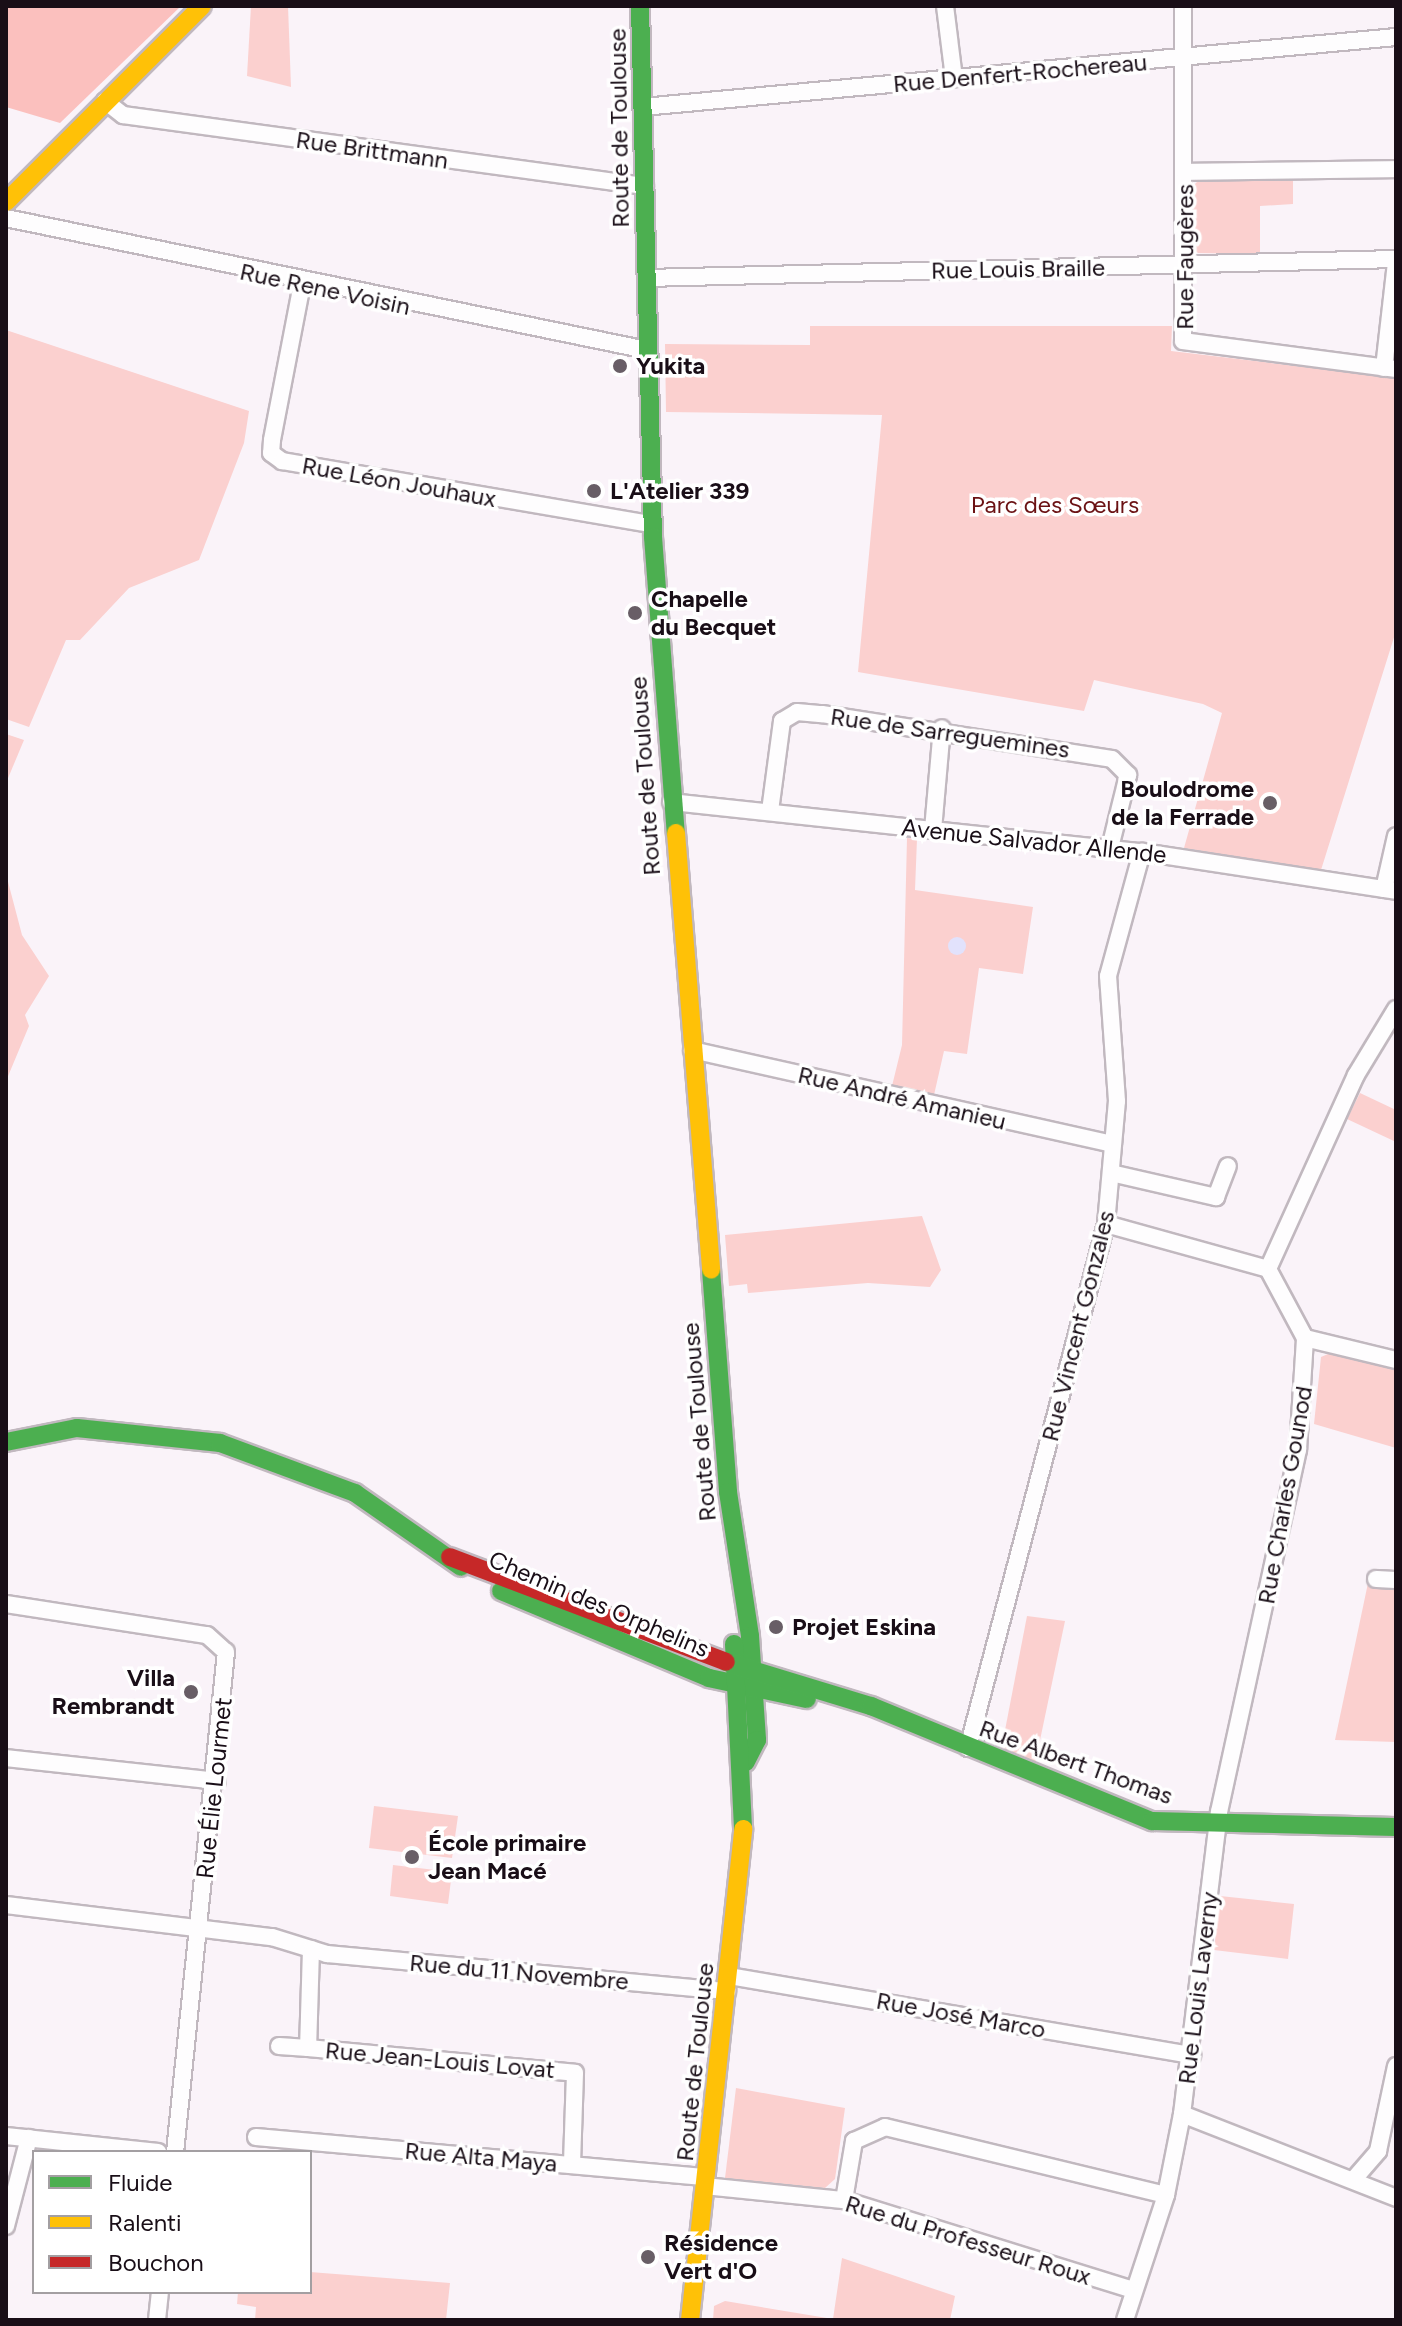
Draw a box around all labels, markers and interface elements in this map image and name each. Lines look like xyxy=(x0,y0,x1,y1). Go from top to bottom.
street label: Route de Toulouse xyxy=(603,28,635,228)
street label: Rue Denfert-Rochereau xyxy=(892,48,1148,98)
street label: Rue Brittmann xyxy=(294,125,450,175)
street label: Rue Faugères xyxy=(1171,184,1199,330)
street label: Rue Louis Braille xyxy=(931,253,1105,285)
street label: Rue Rene Voisin xyxy=(237,257,413,321)
place label: Yukita xyxy=(636,352,705,380)
marker: Yukita xyxy=(611,357,629,375)
street label: Rue Léon Jouhaux xyxy=(300,451,498,513)
place label: L'Atelier 339 xyxy=(610,477,750,505)
marker: L'Atelier 339 xyxy=(585,482,603,500)
park label: Parc des Sœurs xyxy=(971,491,1139,519)
place label: Chapelle du Becquet xyxy=(651,585,776,641)
marker: Chapelle du Becquet xyxy=(626,604,644,622)
street label: Route de Toulouse xyxy=(624,676,666,876)
street label: Rue de Sarreguemines xyxy=(829,702,1071,764)
place label: Boulodrome de la Ferrade xyxy=(1111,775,1254,831)
marker: Boulodrome de la Ferrade xyxy=(1261,794,1279,812)
street label: Avenue Salvador Allende xyxy=(900,813,1168,869)
street label: Rue André Amanieu xyxy=(795,1060,1009,1136)
street label: Rue Vincent Gonzales xyxy=(1035,1208,1121,1444)
street label: Route de Toulouse xyxy=(676,1321,722,1523)
street label: Rue Charles Gounod xyxy=(1252,1384,1318,1606)
street label: Chemin des Orphelins xyxy=(485,1545,713,1663)
place label: Projet Eskina xyxy=(792,1613,936,1641)
marker: Projet Eskina xyxy=(767,1618,785,1636)
place label: Villa Rembrandt xyxy=(52,1664,175,1720)
marker: Villa Rembrandt xyxy=(182,1683,200,1701)
street label: Rue Élie Lourmet xyxy=(190,1696,238,1880)
street label: Rue Albert Thomas xyxy=(975,1714,1177,1810)
place label: École primaire Jean Macé xyxy=(428,1829,586,1885)
marker: École primaire Jean Macé xyxy=(403,1848,421,1866)
street label: Rue Louis Laverny xyxy=(1172,1890,1224,2086)
street label: Rue du 11 Novembre xyxy=(408,1948,630,1996)
street label: Route de Toulouse xyxy=(670,1961,720,2163)
street label: Rue José Marco xyxy=(874,1986,1048,2044)
street label: Rue Jean-Louis Lovat xyxy=(324,2036,556,2084)
street label: Rue Alta Maya xyxy=(403,2136,559,2178)
legend xyxy=(32,2150,312,2294)
text: Fluide xyxy=(108,2168,172,2197)
street label: Rue du Professeur Roux xyxy=(842,2189,1094,2291)
text: Ralenti xyxy=(108,2208,182,2237)
place label: Résidence Vert d'O xyxy=(664,2229,778,2285)
text: Bouchon xyxy=(108,2248,204,2277)
marker: Résidence Vert d'O xyxy=(639,2248,657,2266)

